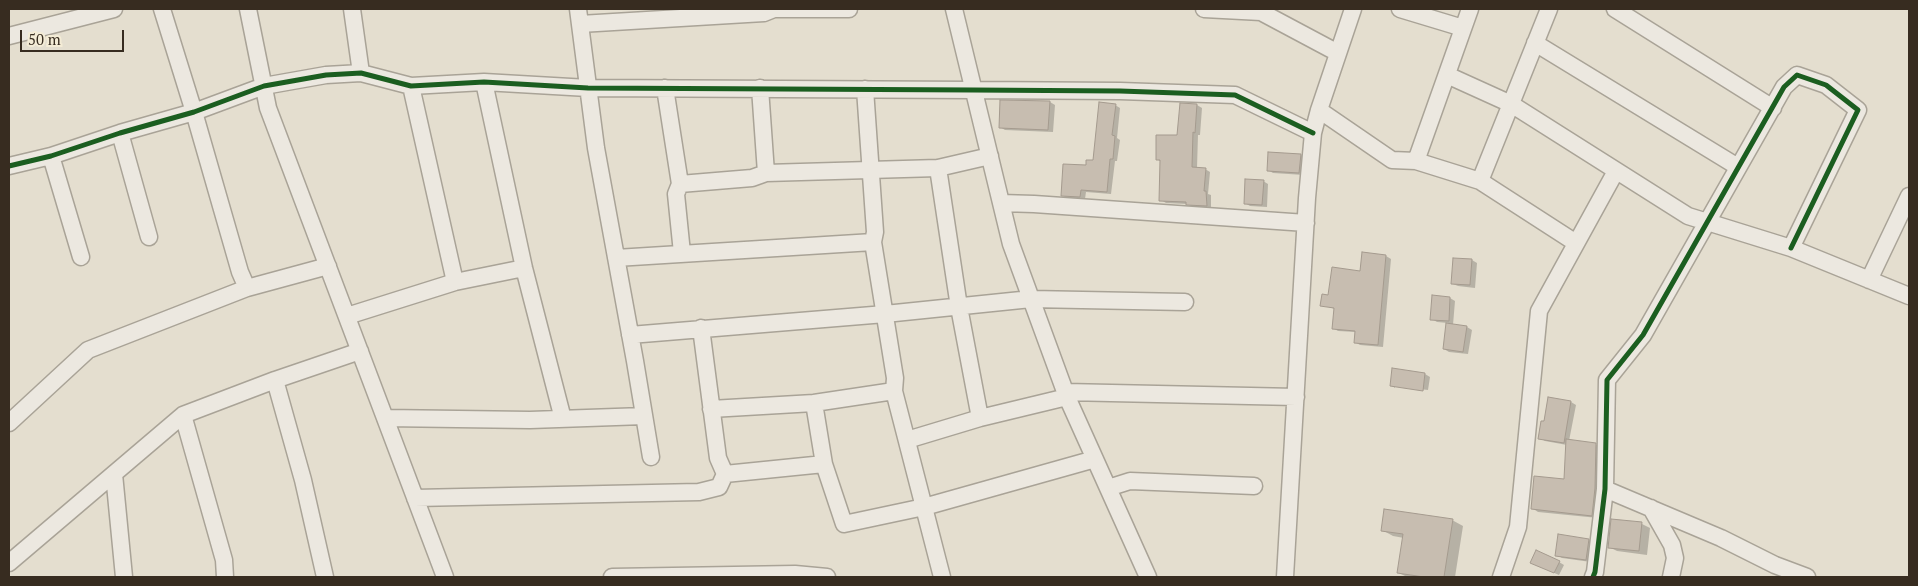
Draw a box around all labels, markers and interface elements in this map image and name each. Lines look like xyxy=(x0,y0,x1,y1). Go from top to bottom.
scale bar xyxy=(22,20,126,52)
text: 50 m xyxy=(28,29,61,49)

